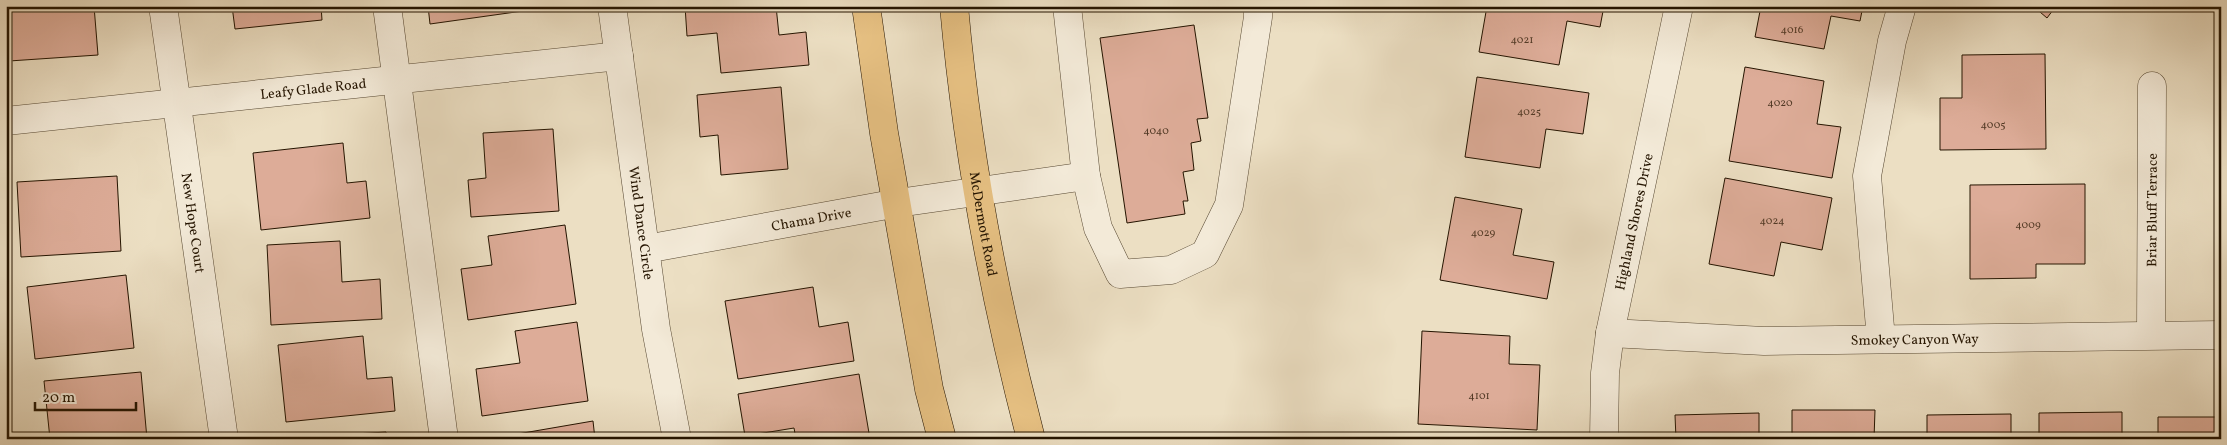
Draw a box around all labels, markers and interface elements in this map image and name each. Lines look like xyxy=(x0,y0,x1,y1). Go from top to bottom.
house number: 4016 xyxy=(1781,23,1804,38)
house number: 4021 xyxy=(1510,33,1534,48)
street label: Leafy Glade Road xyxy=(259,75,368,105)
house number: 4020 xyxy=(1767,96,1793,111)
house number: 4025 xyxy=(1517,105,1541,120)
house number: 4005 xyxy=(1981,118,2005,133)
house number: 4040 xyxy=(1143,124,1169,139)
street label: Highland Shores Drive xyxy=(1611,151,1659,292)
street label: Briar Bluff Terrace xyxy=(2143,153,2163,267)
street label: Wind Dance Circle xyxy=(623,165,657,281)
street label: McDermott Road xyxy=(964,171,1001,278)
street label: New Hope Court xyxy=(176,172,209,274)
street label: Chama Drive xyxy=(770,204,853,237)
house number: 4024 xyxy=(1759,214,1785,229)
house number: 4009 xyxy=(2015,218,2041,233)
house number: 4029 xyxy=(1471,226,1496,241)
street label: Smokey Canyon Way xyxy=(1851,330,1979,351)
scale bar xyxy=(35,380,136,412)
text: 20 m xyxy=(42,388,75,409)
house number: 4101 xyxy=(1468,389,1490,404)

